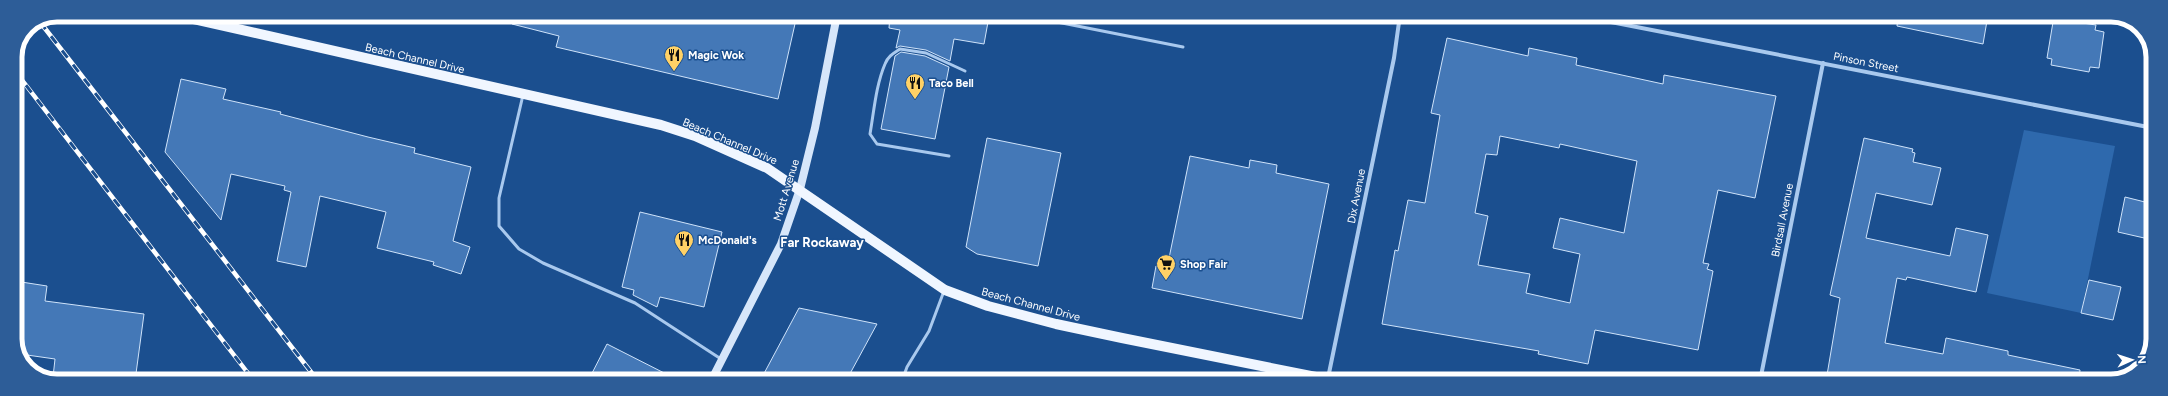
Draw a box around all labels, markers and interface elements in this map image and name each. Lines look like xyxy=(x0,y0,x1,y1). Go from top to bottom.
street label: Beach Channel Drive xyxy=(364,41,466,76)
restaurant icon: Magic Wok xyxy=(663,44,685,72)
place label: Magic Wok xyxy=(688,49,744,62)
street label: Pinson Street xyxy=(1832,50,1900,75)
restaurant icon: Taco Bell xyxy=(904,72,926,100)
place label: Taco Bell xyxy=(929,77,974,90)
street label: Beach Channel Drive xyxy=(680,116,779,167)
street label: Mott Avenue xyxy=(771,158,802,223)
street label: Dix Avenue xyxy=(1345,168,1368,224)
street label: Birdsall Avenue xyxy=(1769,182,1796,258)
restaurant icon: McDonald's xyxy=(673,229,695,257)
place label: McDonald's xyxy=(698,234,757,247)
district label: Far Rockaway xyxy=(780,235,864,250)
supermarket icon: Shop Fair xyxy=(1155,253,1177,281)
place label: Shop Fair xyxy=(1180,258,1228,271)
street label: Beach Channel Drive xyxy=(980,285,1082,324)
north arrow xyxy=(2112,340,2152,380)
text: N xyxy=(2135,355,2148,364)

